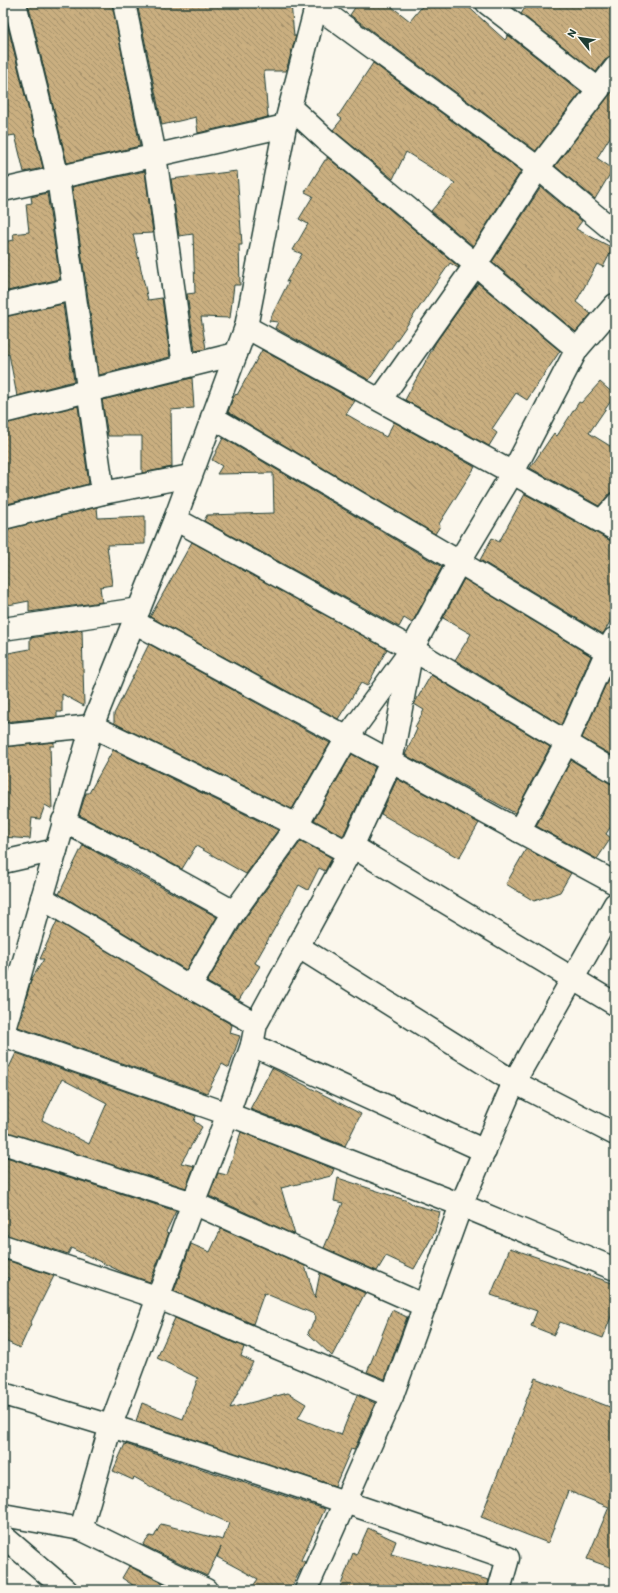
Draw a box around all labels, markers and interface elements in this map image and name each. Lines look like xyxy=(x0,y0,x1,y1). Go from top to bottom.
north arrow xyxy=(560,18,600,58)
text: N xyxy=(564,27,579,40)

